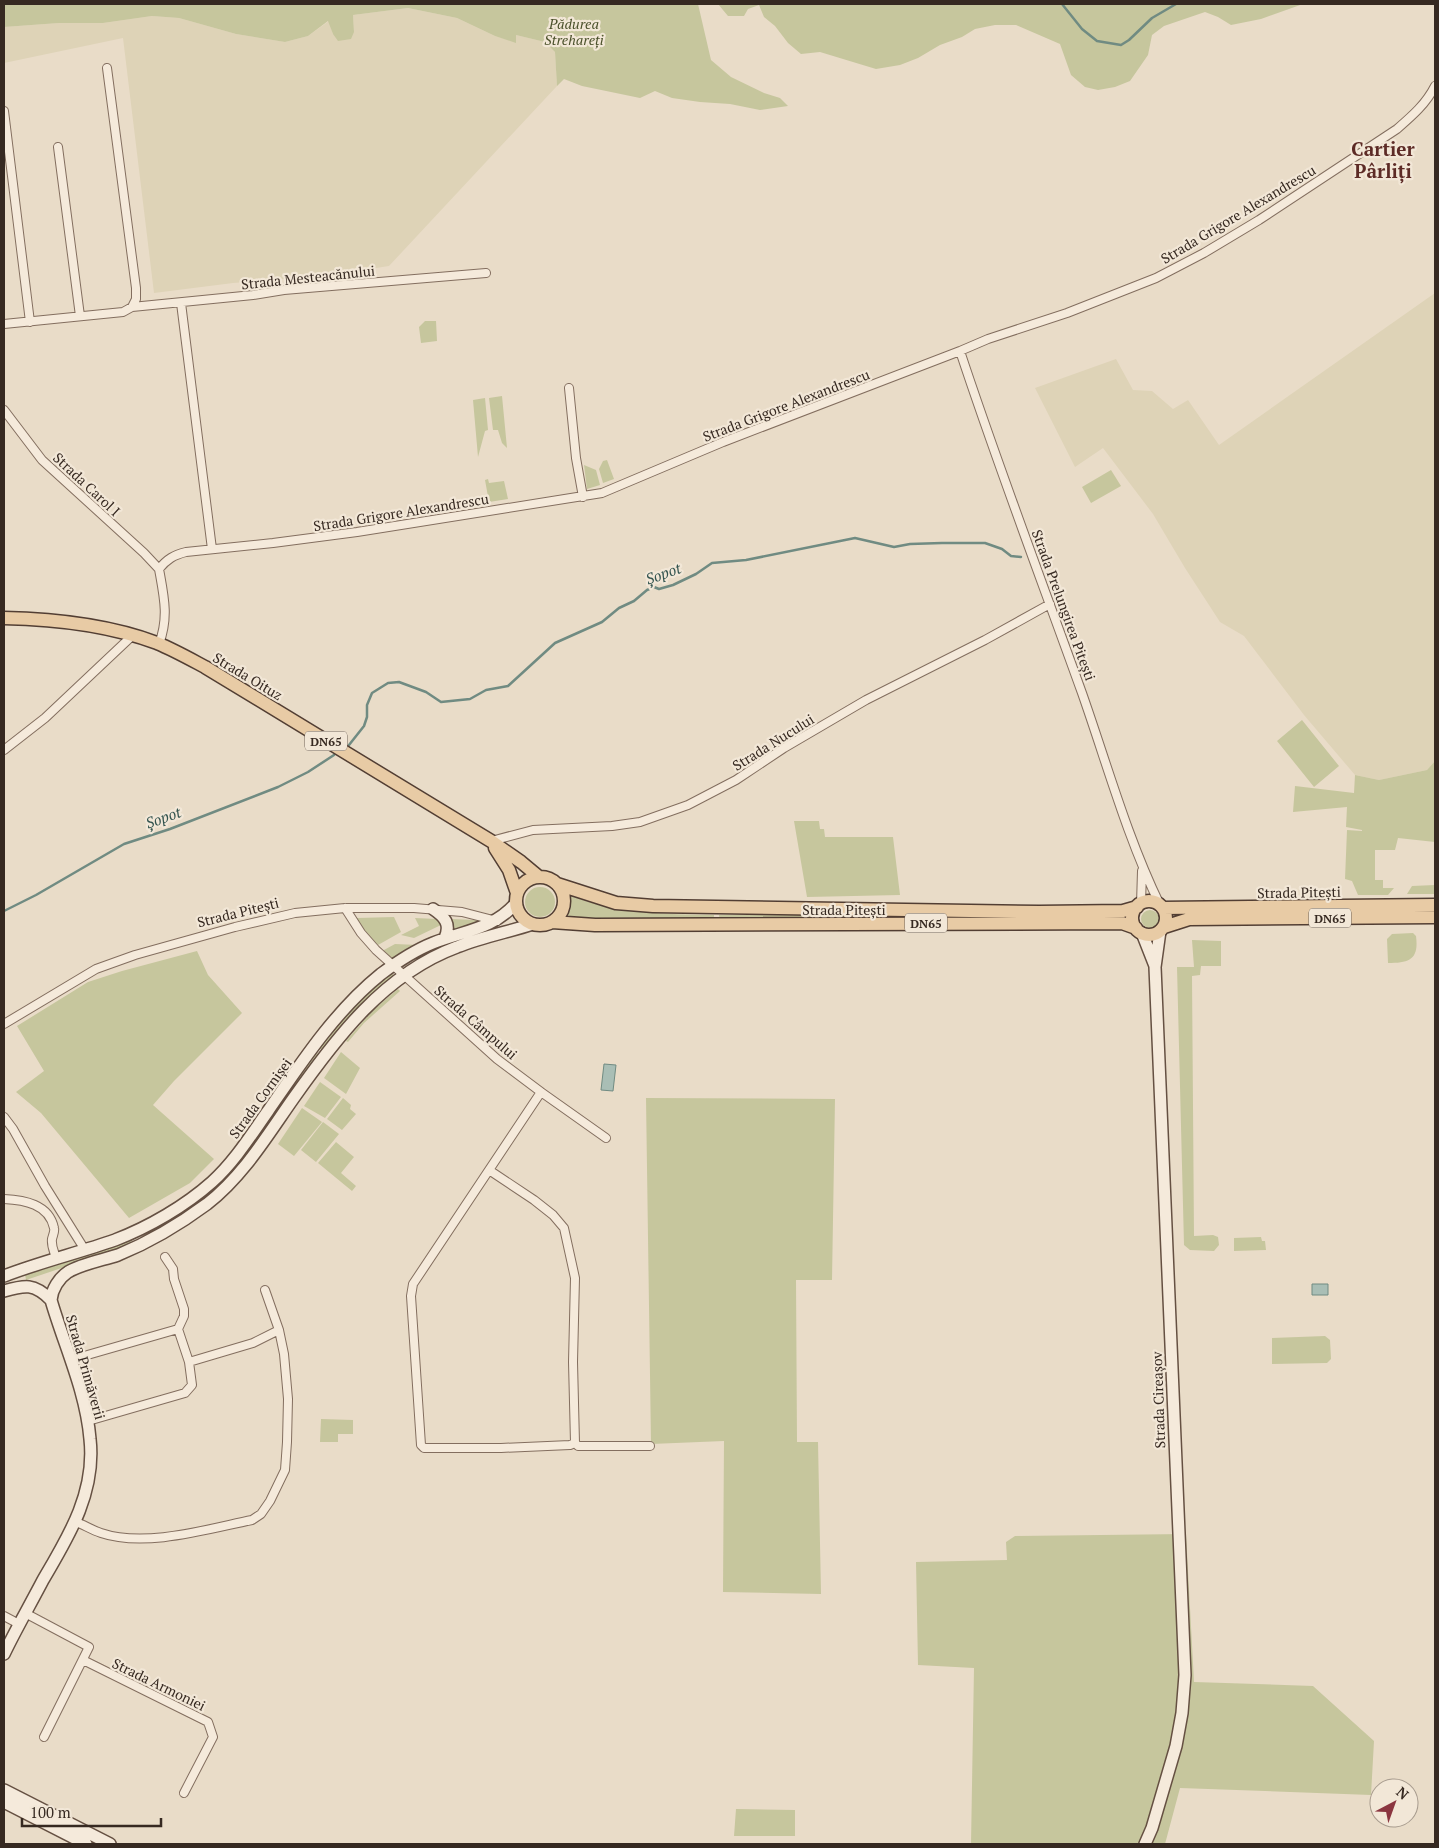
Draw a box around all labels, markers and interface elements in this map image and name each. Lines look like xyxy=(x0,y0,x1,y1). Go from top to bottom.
park label: Pădurea Strehareți xyxy=(544,14,604,49)
district label: Cartier Pârliți xyxy=(1351,136,1416,184)
street label: Strada Grigore Alexandrescu xyxy=(1157,160,1319,268)
street label: Strada Mesteacănului xyxy=(240,261,376,293)
street label: Strada Grigore Alexandrescu xyxy=(700,364,872,446)
street label: Strada Carol I xyxy=(49,448,125,520)
street label: Strada Grigore Alexandrescu xyxy=(312,489,490,535)
street label: Strada Prelungirea Pitești xyxy=(1028,527,1100,683)
water label: Șopot xyxy=(642,557,684,589)
street label: Strada Oituz xyxy=(210,648,286,704)
street label: Strada Nucului xyxy=(729,709,817,775)
road number: DN65 xyxy=(305,731,347,750)
water label: Șopot xyxy=(142,801,184,833)
street label: Strada Pitești xyxy=(1257,882,1341,902)
street label: Strada Pitești xyxy=(195,893,281,931)
street label: Strada Pitești xyxy=(802,900,886,919)
road number: DN65 xyxy=(1309,908,1351,928)
road number: DN65 xyxy=(905,914,947,932)
street label: Strada Câmpului xyxy=(431,981,521,1063)
street label: Strada Cornișei xyxy=(224,1054,296,1142)
street label: Strada Primăverii xyxy=(62,1312,110,1422)
street label: Strada Cireașov xyxy=(1147,1350,1169,1449)
street label: Strada Armoniei xyxy=(109,1653,209,1715)
north arrow xyxy=(1369,1778,1419,1828)
text: N xyxy=(1393,1782,1413,1804)
scale bar xyxy=(22,1796,161,1828)
text: 100 m xyxy=(30,1802,71,1822)

